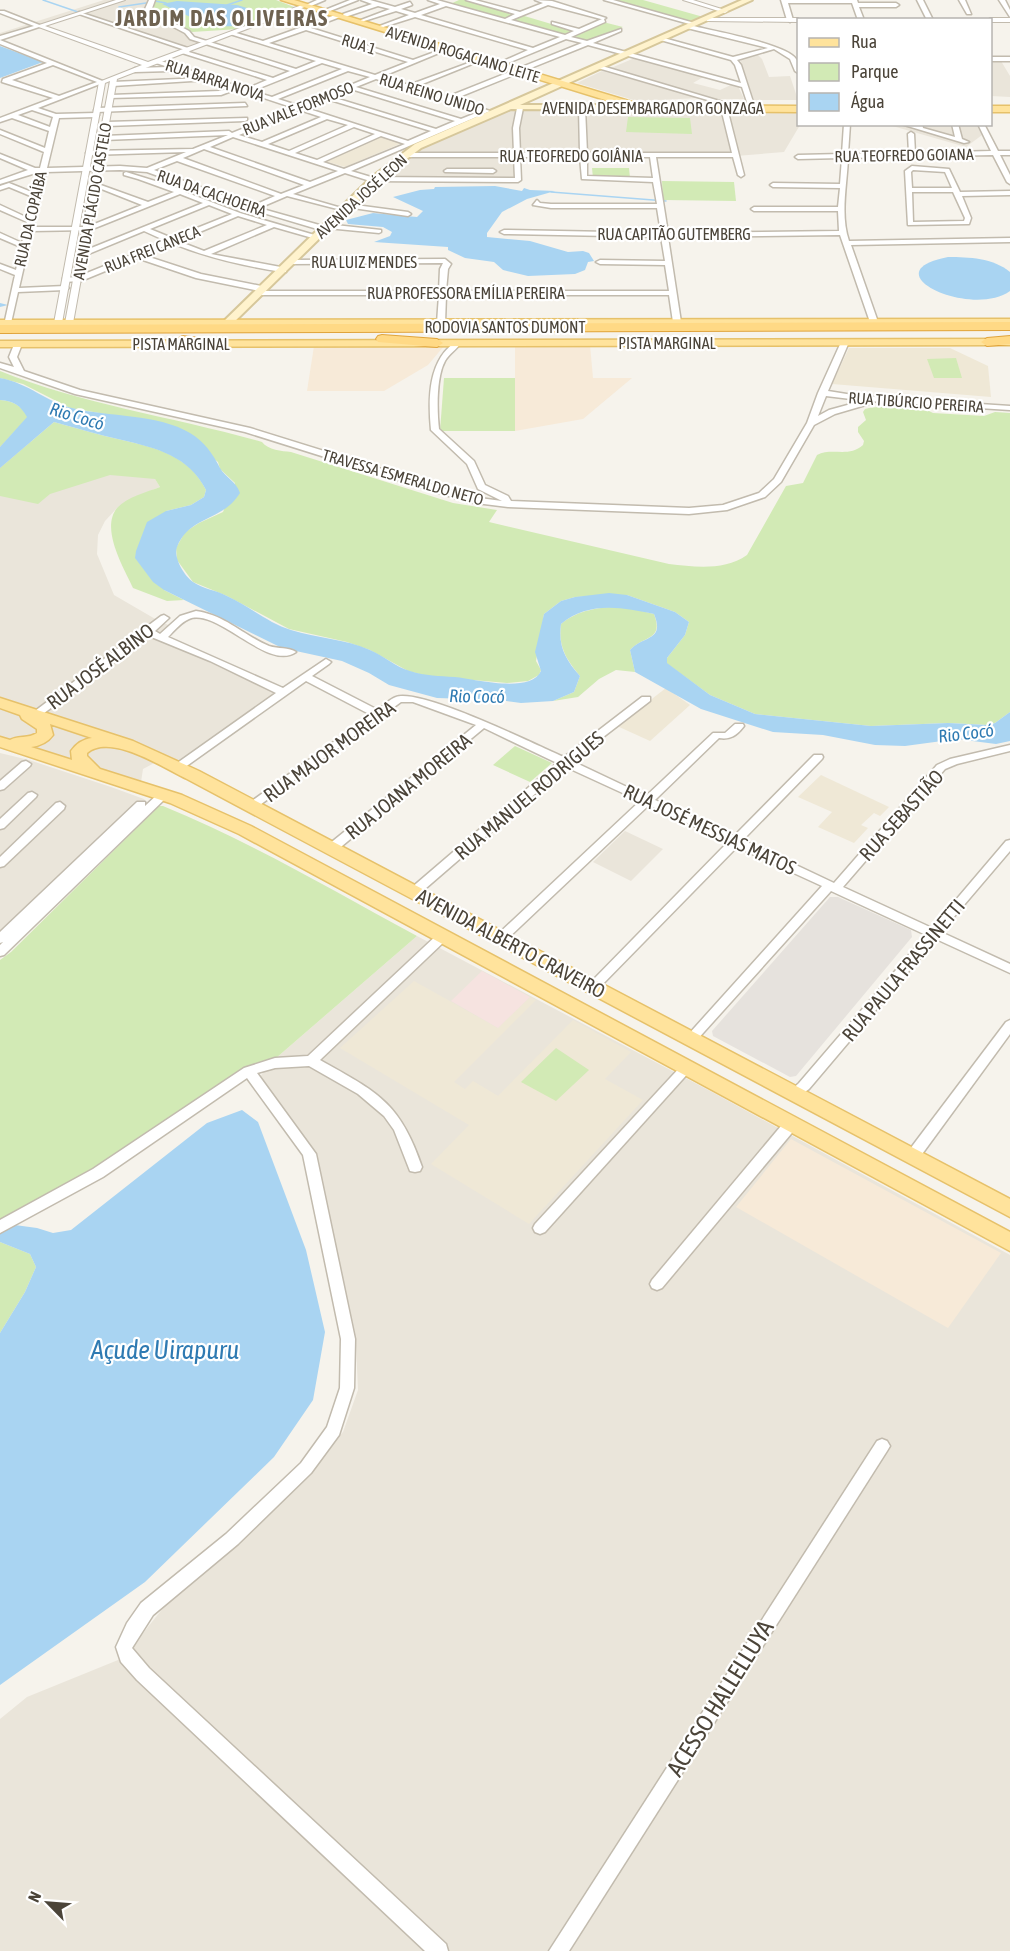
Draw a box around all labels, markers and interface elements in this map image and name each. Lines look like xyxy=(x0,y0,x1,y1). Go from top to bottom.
district label: JARDIM DAS OLIVEIRAS xyxy=(114,5,329,31)
legend xyxy=(797,18,992,126)
street label: AVENIDA ROGACIANO LEITE xyxy=(384,22,542,86)
street label: RUA 1 xyxy=(340,30,378,58)
text: Rua xyxy=(851,31,877,52)
street label: RUA BARRA NOVA xyxy=(163,56,267,105)
text: Parque xyxy=(851,61,899,82)
street label: RUA REINO UNIDO xyxy=(377,70,487,118)
street label: RUA VALE FORMOSO xyxy=(240,78,356,138)
text: Água xyxy=(851,91,885,112)
street label: AVENIDA DESEMBARGADOR GONZAGA xyxy=(542,99,764,117)
street label: AVENIDA PLÁCIDO CASTELO xyxy=(69,121,115,281)
street label: RUA TEOFREDO GOIANA xyxy=(834,145,974,165)
street label: RUA TEOFREDO GOIÂNIA xyxy=(499,147,643,165)
street label: AVENIDA JOSÉ LEON xyxy=(312,150,410,242)
street label: RUA DA CACHOEIRA xyxy=(155,166,269,220)
street label: RUA DA COPAÍBA xyxy=(10,169,50,268)
street label: RUA FREI CANECA xyxy=(102,222,202,276)
street label: RUA CAPITÃO GUTEMBERG xyxy=(597,225,751,243)
street label: RUA LUIZ MENDES xyxy=(311,253,417,271)
street label: RUA PROFESSORA EMÍLIA PEREIRA xyxy=(367,284,565,302)
street label: RODOVIA SANTOS DUMONT xyxy=(424,318,586,336)
street label: PISTA MARGINAL xyxy=(618,334,717,352)
street label: PISTA MARGINAL xyxy=(132,335,231,353)
street label: RUA TIBÚRCIO PEREIRA xyxy=(848,388,984,416)
water label: Rio Cocó xyxy=(47,398,107,434)
street label: TRAVESSA ESMERALDO NETO xyxy=(320,445,486,509)
street label: RUA JOSÉ ALBINO xyxy=(42,618,158,714)
water label: Rio Cocó xyxy=(449,685,505,707)
street label: RUA MAJOR MOREIRA xyxy=(259,695,399,806)
water label: Rio Cocó xyxy=(937,719,995,747)
street label: RUA MANUEL RODRIGUES xyxy=(450,726,608,864)
street label: RUA JOANA MOREIRA xyxy=(341,728,476,844)
street label: RUA SEBASTIÃO xyxy=(854,765,948,865)
street label: RUA JOSÉ MESSIAS MATOS xyxy=(620,779,800,879)
street label: AVENIDA ALBERTO CRAVEIRO xyxy=(413,884,609,1002)
street label: RUA PAULA FRASSINETTI xyxy=(837,894,969,1046)
water label: Açude Uirapuru xyxy=(90,1335,239,1365)
street label: ACESSO HALLELLUYA xyxy=(661,1615,779,1781)
north arrow xyxy=(18,1873,78,1933)
text: N xyxy=(24,1889,45,1905)

